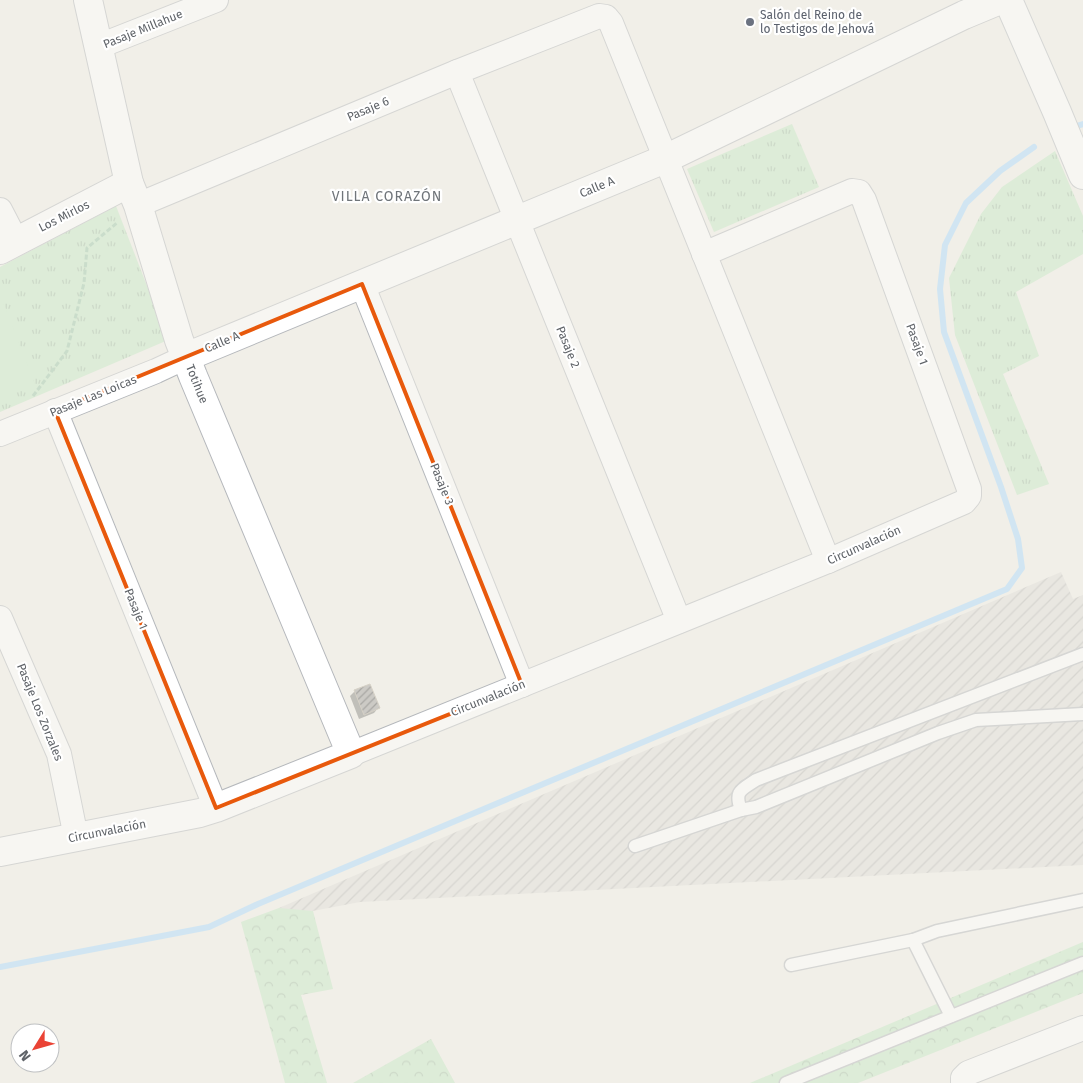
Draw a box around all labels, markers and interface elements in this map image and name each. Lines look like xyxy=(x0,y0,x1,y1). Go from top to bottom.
street label: Pasaje Millahue xyxy=(101,7,185,51)
place label: Salón del Reino de lo Testigos de Jehová xyxy=(760,8,874,36)
marker: Salón del Reino de lo Testigos de Jehová xyxy=(744,16,756,28)
street label: Pasaje 6 xyxy=(345,94,391,124)
street label: Calle A xyxy=(577,173,617,201)
district label: VILLA CORAZÓN xyxy=(332,187,442,205)
street label: Los Mirlos xyxy=(36,197,92,235)
street label: Pasaje 1 xyxy=(903,321,931,367)
street label: Pasaje 2 xyxy=(553,324,583,370)
street label: Calle A xyxy=(202,328,242,356)
street label: Totihue xyxy=(183,362,211,406)
street label: Pasaje Las Loicas xyxy=(48,372,139,420)
street label: Pasaje 3 xyxy=(427,461,457,507)
street label: Circunvalación xyxy=(825,522,903,568)
street label: Pasaje 1 xyxy=(121,586,151,632)
street label: Pasaje Los Zorzales xyxy=(14,661,66,763)
street label: Circunvalación xyxy=(449,677,527,719)
street label: Circunvalación xyxy=(67,817,147,845)
north arrow xyxy=(10,1023,60,1073)
text: N xyxy=(15,1047,35,1064)

